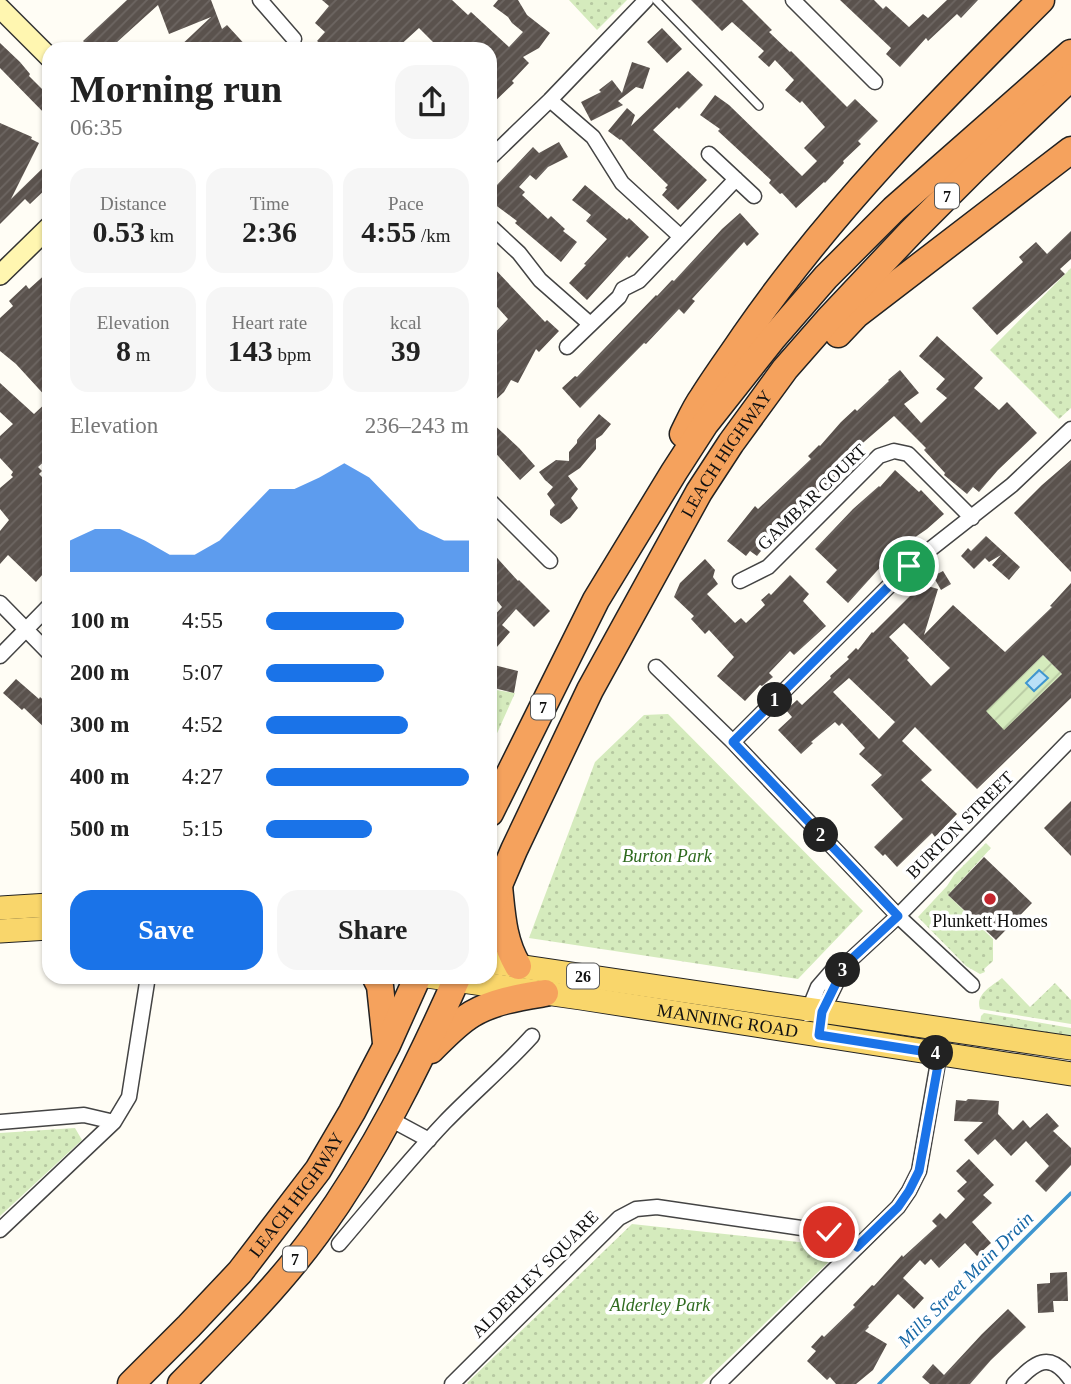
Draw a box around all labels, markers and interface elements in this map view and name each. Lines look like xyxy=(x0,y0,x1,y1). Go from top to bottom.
button: share xyxy=(395,65,469,139)
text: Morning run xyxy=(70,68,282,110)
text: 06:35 xyxy=(70,115,122,140)
road number: 7 xyxy=(935,184,959,208)
text: Distance xyxy=(100,193,166,214)
text: Time xyxy=(250,193,289,214)
text: Pace xyxy=(388,193,424,214)
text: 0.53 xyxy=(92,215,145,248)
text: 2:36 xyxy=(242,215,297,248)
text: 4:55 xyxy=(361,215,416,248)
text: km xyxy=(145,225,174,246)
text: /km xyxy=(416,225,450,246)
text: Elevation xyxy=(97,312,170,333)
text: Heart rate xyxy=(232,312,307,333)
text: kcal xyxy=(390,312,422,333)
text: 8 xyxy=(116,334,131,367)
text: 143 xyxy=(228,334,273,367)
text: 39 xyxy=(391,334,421,367)
text: m xyxy=(131,344,150,365)
text: bpm xyxy=(273,344,311,365)
street label: LEACH HIGHWAY xyxy=(677,386,776,521)
text: Elevation xyxy=(70,413,158,438)
text: 236–243 m xyxy=(365,413,469,438)
street label: GAMBAR COURT xyxy=(753,440,871,554)
pin xyxy=(879,536,939,596)
icon: arrive xyxy=(890,547,928,585)
text: 100 m xyxy=(70,608,129,633)
text: 4:55 xyxy=(182,608,223,633)
text: 200 m xyxy=(70,660,129,685)
text: 5:07 xyxy=(182,660,223,685)
pin: 1 xyxy=(758,682,792,718)
text: 1 xyxy=(770,689,779,710)
road number: 7 xyxy=(531,694,555,720)
text: 300 m xyxy=(70,712,129,737)
text: 4:52 xyxy=(182,712,223,737)
text: 400 m xyxy=(70,764,129,789)
text: 4:27 xyxy=(182,764,223,789)
street label: BURTON STREET xyxy=(902,767,1018,883)
text: 500 m xyxy=(70,816,129,841)
text: 5:15 xyxy=(182,816,223,841)
pin: 2 xyxy=(804,818,838,852)
text: 2 xyxy=(816,824,825,845)
park label: Burton Park xyxy=(622,846,713,866)
button: Save xyxy=(70,890,263,970)
button: Share xyxy=(277,890,469,970)
marker: Plunkett Homes xyxy=(982,891,998,907)
place label: Plunkett Homes xyxy=(932,911,1048,931)
pin: 3 xyxy=(826,953,860,988)
text: 3 xyxy=(838,959,847,980)
road number: 26 xyxy=(567,964,599,988)
street label: MANNING ROAD xyxy=(656,1000,800,1042)
pin: 4 xyxy=(918,1036,954,1070)
text: 4 xyxy=(931,1042,940,1063)
street label: LEACH HIGHWAY xyxy=(245,1129,348,1261)
pin xyxy=(799,1202,859,1262)
street label: ALDERLEY SQUARE xyxy=(468,1207,602,1341)
water label: Mills Street Main Drain xyxy=(893,1207,1037,1352)
icon: check xyxy=(810,1213,848,1251)
road number: 7 xyxy=(283,1246,307,1272)
park label: Alderley Park xyxy=(609,1295,711,1315)

